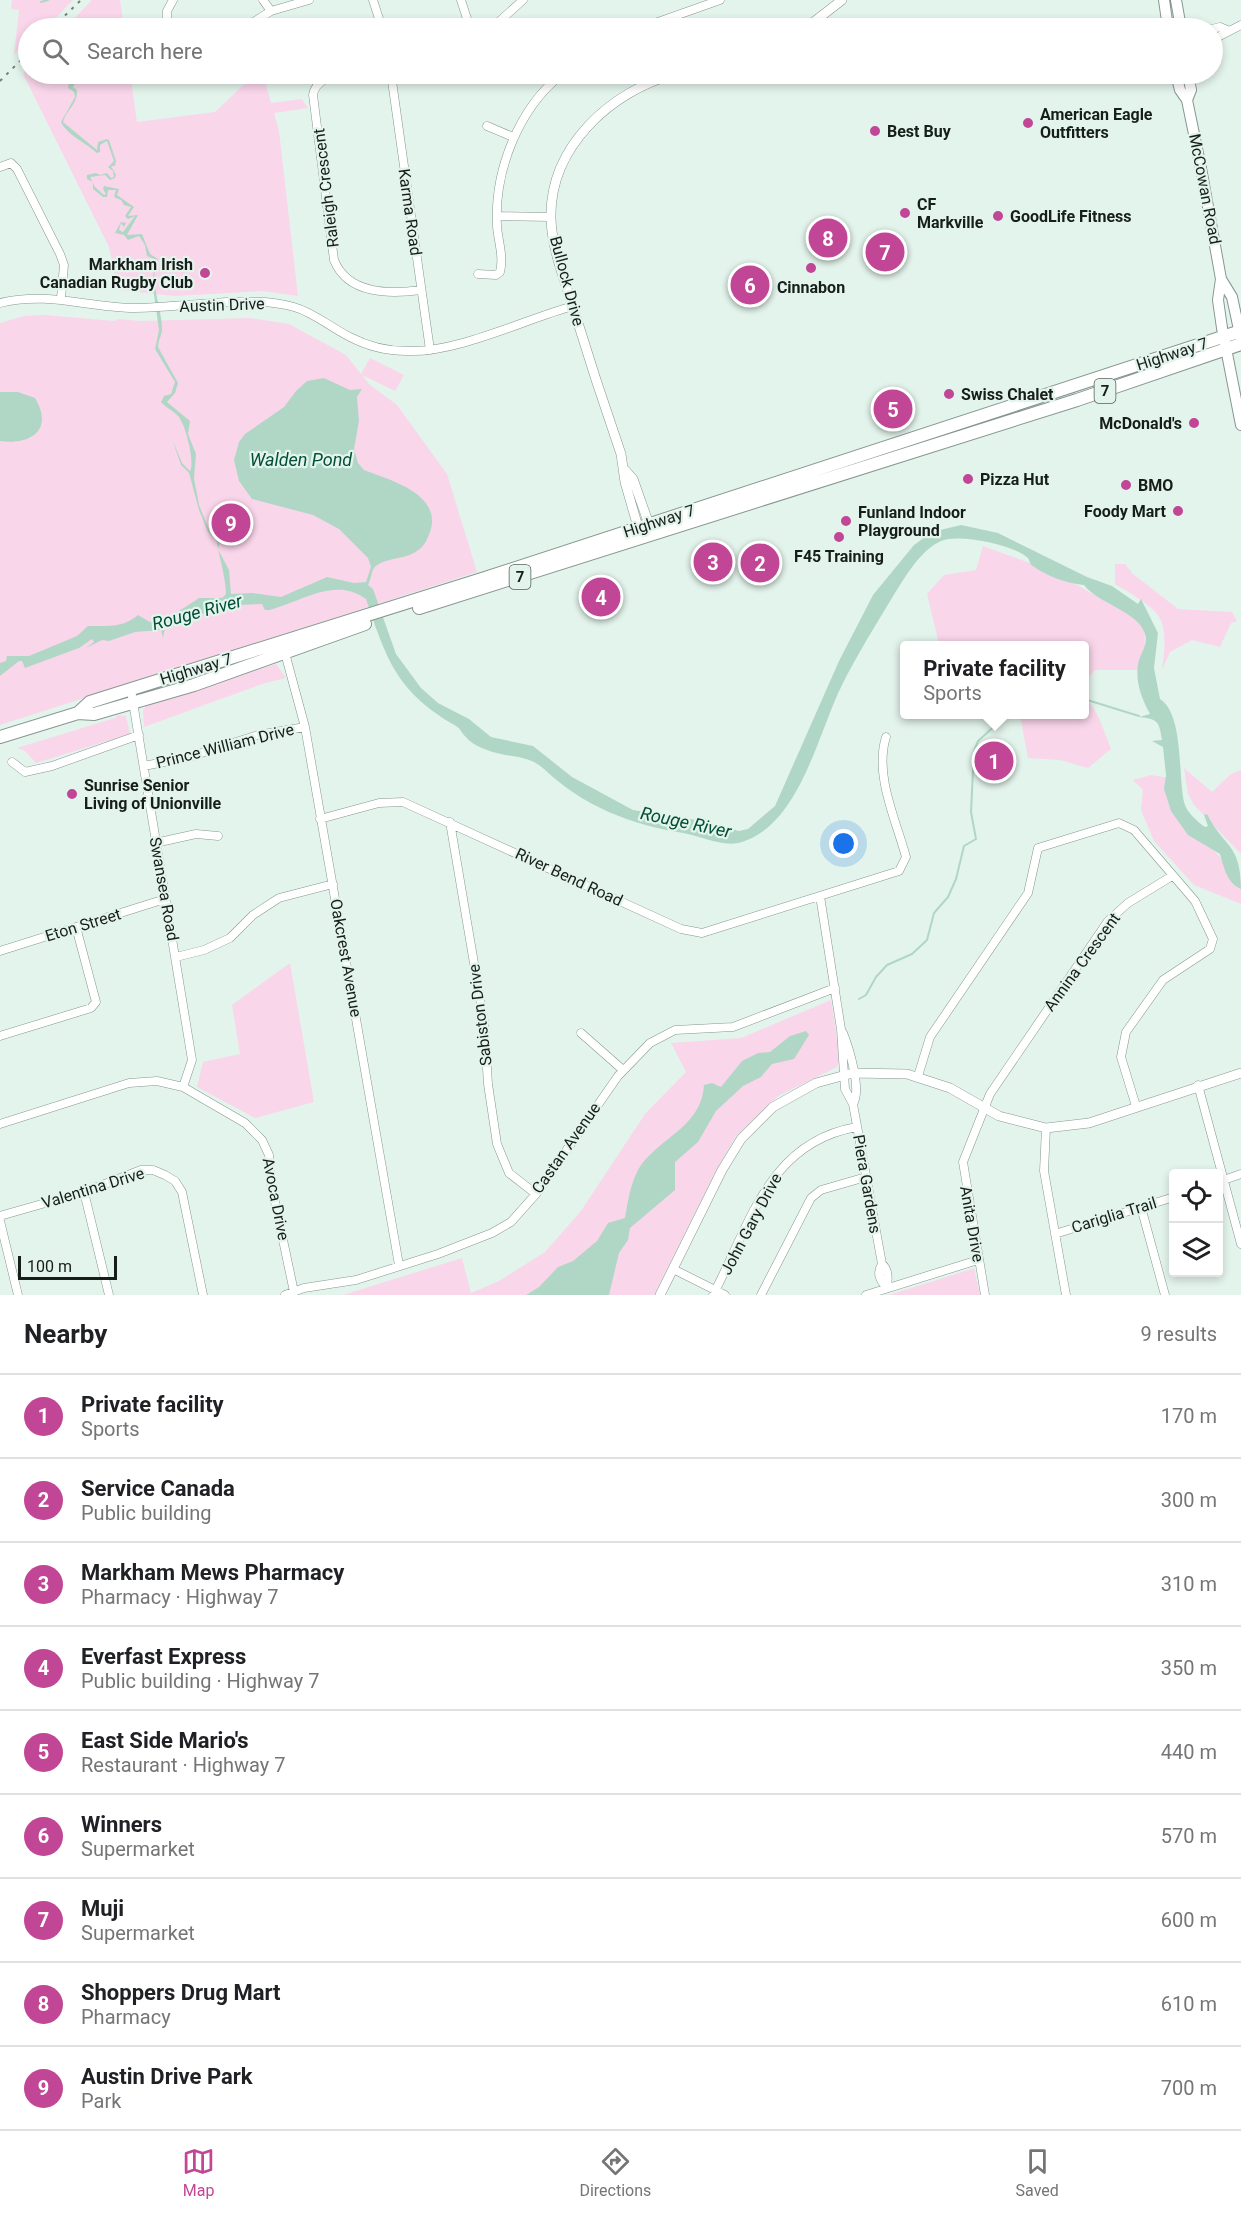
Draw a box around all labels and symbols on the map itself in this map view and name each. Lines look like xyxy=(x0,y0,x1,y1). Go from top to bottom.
place label: American Eagle Outfitters xyxy=(1040,105,1153,142)
marker: American Eagle Outfitters xyxy=(1021,116,1035,130)
place label: Best Buy xyxy=(887,122,952,141)
marker: Best Buy xyxy=(868,124,882,138)
street label: Raleigh Crescent xyxy=(309,127,343,249)
street label: McCowan Road xyxy=(1185,132,1225,246)
street label: Karma Road xyxy=(394,167,426,257)
place label: CF Markville xyxy=(917,195,984,232)
marker: CF Markville xyxy=(898,206,912,220)
place label: GoodLife Fitness xyxy=(1010,207,1132,226)
marker: GoodLife Fitness xyxy=(991,209,1005,223)
pin: 8 xyxy=(808,216,848,260)
pin: 7 xyxy=(866,230,904,274)
street label: Bullock Drive xyxy=(546,234,588,328)
place label: Markham Irish Canadian Rugby Club xyxy=(40,255,193,292)
marker: Cinnabon xyxy=(804,261,818,275)
pin: 6 xyxy=(730,262,770,308)
marker: Markham Irish Canadian Rugby Club xyxy=(198,266,212,280)
place label: Cinnabon xyxy=(777,278,845,297)
street label: Austin Drive xyxy=(179,294,265,316)
street label: Highway 7 xyxy=(1134,333,1210,375)
road number: 7 xyxy=(1094,379,1116,403)
place label: Swiss Chalet xyxy=(961,385,1054,404)
pin: 5 xyxy=(874,386,912,432)
marker: Swiss Chalet xyxy=(942,387,956,401)
place label: McDonald's xyxy=(1099,414,1182,433)
marker: McDonald's xyxy=(1187,416,1201,430)
water label: Walden Pond xyxy=(250,449,353,470)
place label: Pizza Hut xyxy=(980,470,1050,489)
marker: Pizza Hut xyxy=(961,472,975,486)
place label: BMO xyxy=(1138,476,1173,495)
marker: BMO xyxy=(1119,478,1133,492)
pin: 9 xyxy=(212,500,250,546)
street label: Highway 7 xyxy=(621,500,697,542)
place label: Foody Mart xyxy=(1084,502,1167,521)
place label: Funland Indoor Playground xyxy=(858,503,966,540)
marker: Foody Mart xyxy=(1171,504,1185,518)
marker: Funland Indoor Playground xyxy=(839,514,853,528)
marker: F45 Training xyxy=(832,530,846,544)
pin: 3 xyxy=(694,540,732,584)
pin: 2 xyxy=(740,540,780,586)
place label: F45 Training xyxy=(794,547,884,566)
road number: 7 xyxy=(510,565,530,589)
pin: 4 xyxy=(582,574,620,620)
water label: Rouge River xyxy=(150,590,245,634)
street label: Highway 7 xyxy=(158,649,234,689)
street label: Prince William Drive xyxy=(154,720,296,772)
pin: 1 xyxy=(974,738,1014,783)
place label: Sunrise Senior Living of Unionville xyxy=(84,776,222,813)
marker: Sunrise Senior Living of Unionville xyxy=(65,787,79,801)
water label: Rouge River xyxy=(639,802,734,842)
your location xyxy=(829,829,858,858)
street label: Swansea Road xyxy=(146,836,182,942)
street label: River Bend Road xyxy=(512,844,626,910)
street label: Oakcrest Avenue xyxy=(326,897,366,1019)
street label: Eton Street xyxy=(43,904,123,946)
street label: Annina Crescent xyxy=(1040,909,1124,1015)
street label: Sabiston Drive xyxy=(464,963,496,1067)
street label: Castan Avenue xyxy=(528,1099,604,1197)
street label: Piera Gardens xyxy=(849,1133,885,1235)
street label: Avoca Drive xyxy=(259,1156,293,1242)
street label: Valentina Drive xyxy=(39,1163,147,1213)
street label: John Gary Drive xyxy=(716,1170,786,1278)
street label: Anita Drive xyxy=(956,1184,988,1264)
street label: Cariglia Trail xyxy=(1069,1193,1159,1237)
scale bar xyxy=(18,1253,117,1280)

